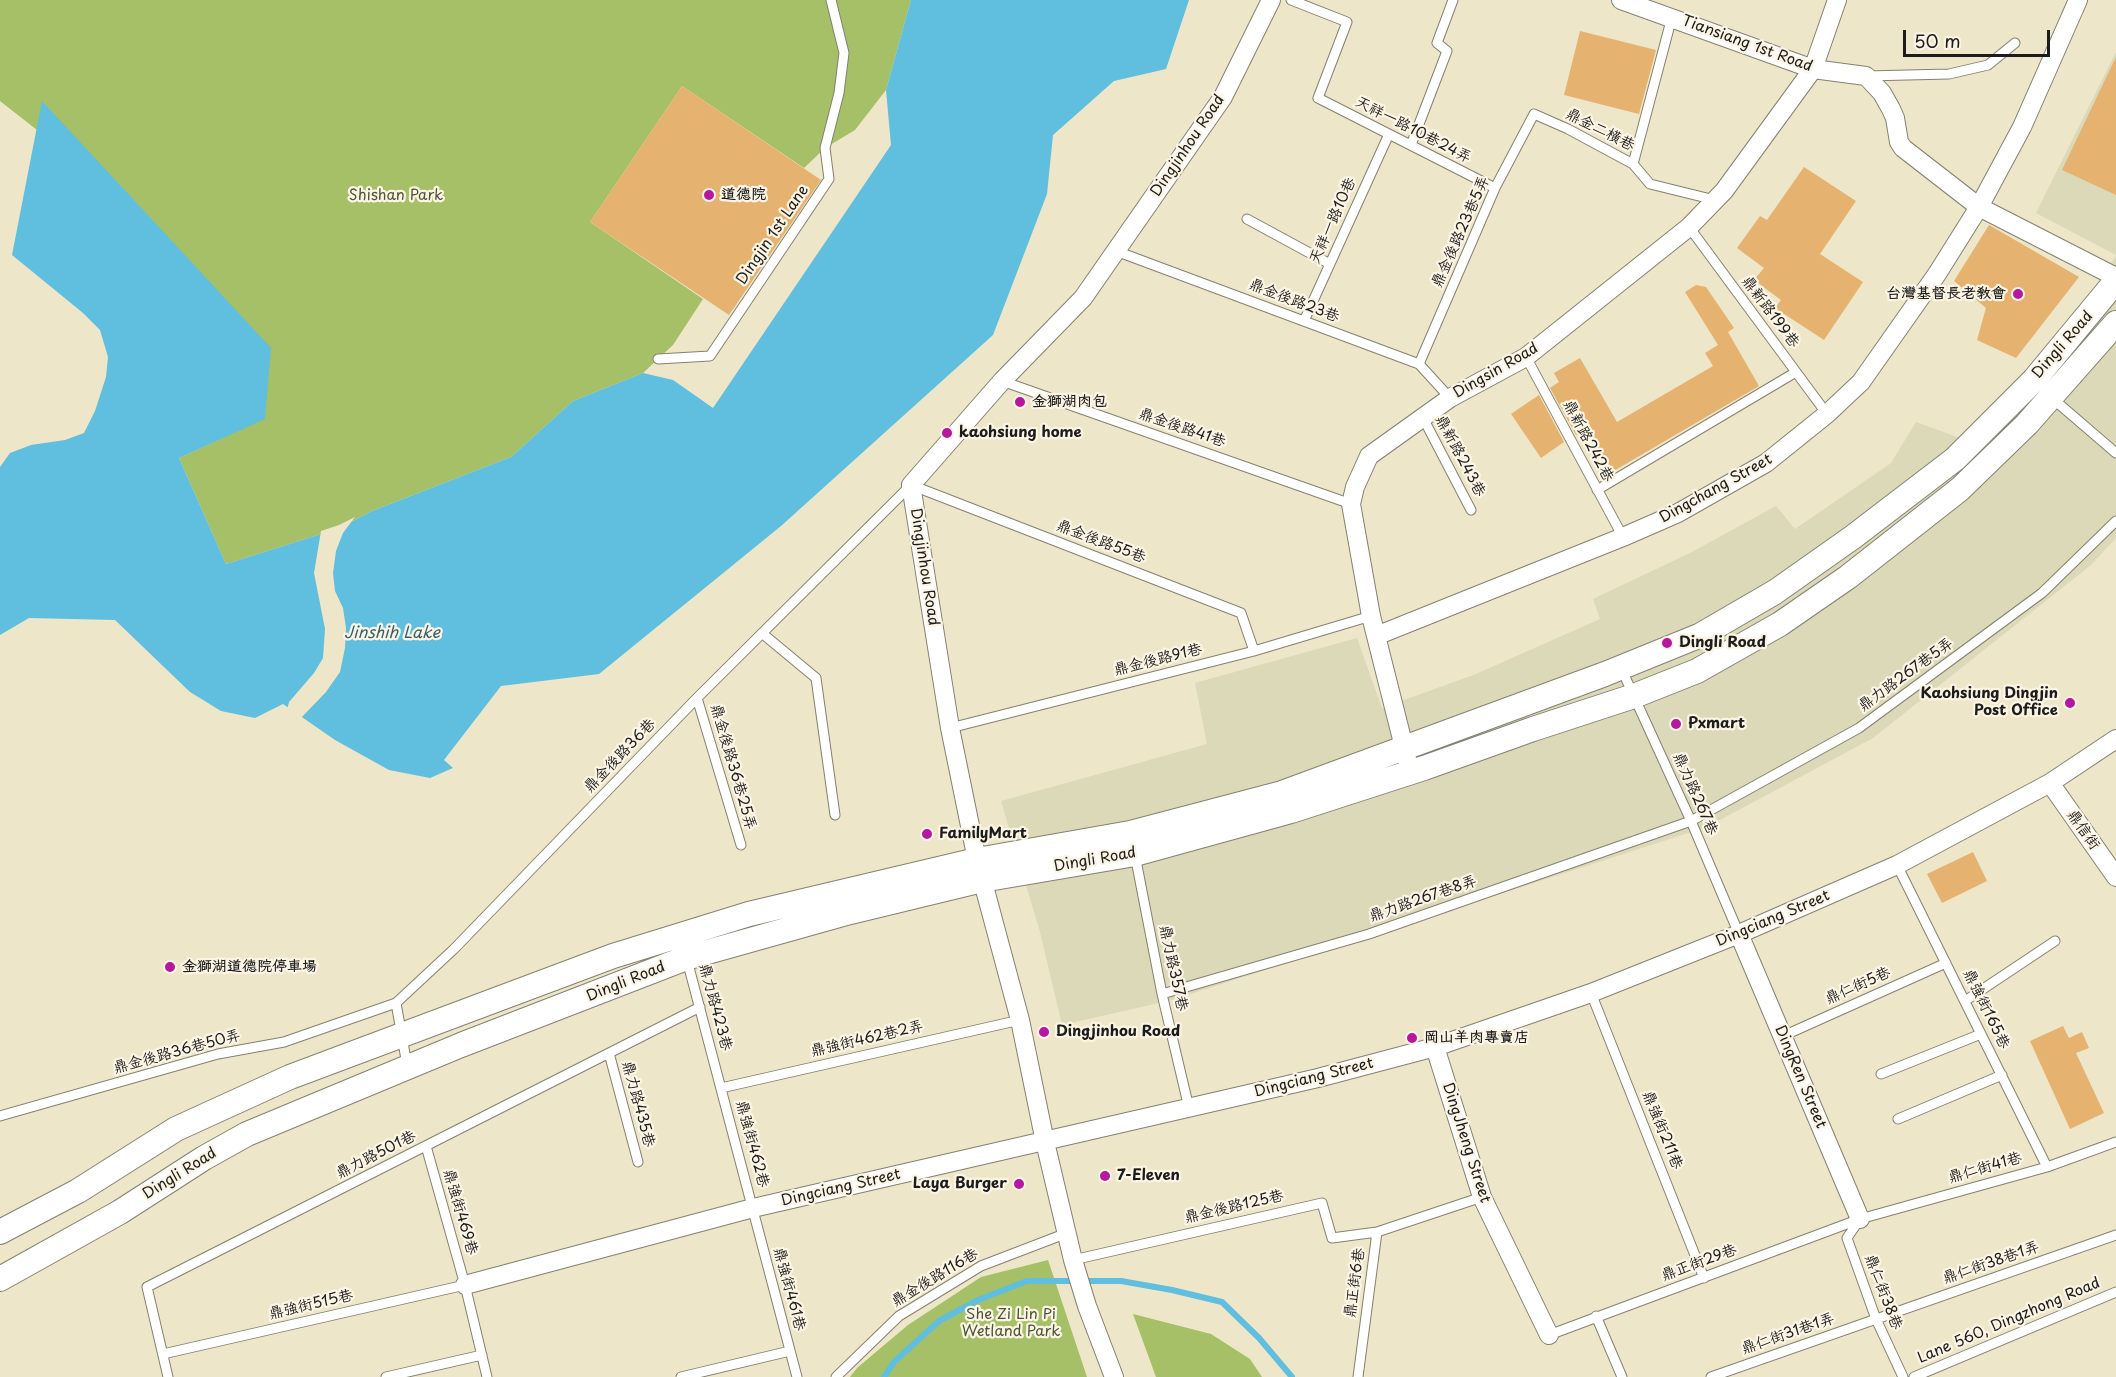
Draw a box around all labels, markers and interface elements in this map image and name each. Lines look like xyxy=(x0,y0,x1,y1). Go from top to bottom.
street label: Tiansiang 1st Road xyxy=(1679,12,1815,76)
scale bar xyxy=(1906,18,2053,56)
text: 50 m xyxy=(1914,27,1961,54)
street label: Dingjinhou Road xyxy=(1147,92,1229,200)
street label: 天祥一路10巷24弄 xyxy=(1352,93,1474,167)
street label: 鼎金二橫巷 xyxy=(1563,105,1637,155)
street label: 鼎金後路23巷5弄 xyxy=(1428,174,1494,290)
street label: 天祥一路10巷 xyxy=(1306,175,1360,267)
street label: Dingjin 1st Lane xyxy=(733,182,813,288)
place label: 道德院 xyxy=(721,186,766,204)
park label: Shishan Park xyxy=(349,187,443,205)
marker: 道德院 xyxy=(702,188,716,202)
street label: 鼎新路199巷 xyxy=(1737,273,1803,351)
street label: 鼎金後路23巷 xyxy=(1246,276,1342,326)
place label: 台灣基督長老教會 xyxy=(1886,285,2006,303)
marker: 台灣基督長老教會 xyxy=(2011,287,2025,301)
street label: Dingli Road xyxy=(2029,308,2097,382)
street label: Dingsin Road xyxy=(1450,340,1542,402)
place label: 金獅湖肉包 xyxy=(1032,393,1107,411)
marker: 金獅湖肉包 xyxy=(1013,395,1027,409)
street label: 鼎新路242巷 xyxy=(1559,397,1617,485)
street label: 鼎金後路41巷 xyxy=(1136,405,1228,451)
street label: 鼎新路243巷 xyxy=(1431,412,1489,500)
place label: kaohsiung home xyxy=(959,424,1082,442)
marker: kaohsiung home xyxy=(940,426,954,440)
street label: Dingchang Street xyxy=(1657,451,1775,527)
street label: Dingjinhou Road xyxy=(906,507,942,627)
street label: 鼎金後路55巷 xyxy=(1054,517,1148,567)
water label: Jinshih Lake xyxy=(344,624,440,644)
place label: Dingli Road xyxy=(1679,634,1766,652)
street label: 鼎力路267巷5弄 xyxy=(1855,634,1957,716)
marker: Dingli Road xyxy=(1660,636,1674,650)
street label: 鼎金後路91巷 xyxy=(1112,640,1204,680)
place label: Kaohsiung Dingjin Post Office xyxy=(1921,685,2058,720)
marker: Kaohsiung Dingjin Post Office xyxy=(2063,696,2077,710)
street label: 鼎金後路36巷25弄 xyxy=(706,702,760,832)
street label: 鼎金後路36巷 xyxy=(580,715,660,797)
place label: Pxmart xyxy=(1688,715,1745,733)
marker: Pxmart xyxy=(1669,717,1683,731)
street label: 鼎力路267巷 xyxy=(1669,750,1721,838)
street label: 鼎信街 xyxy=(2063,806,2103,854)
place label: FamilyMart xyxy=(939,825,1027,843)
marker: FamilyMart xyxy=(920,827,934,841)
street label: Dingli Road xyxy=(1052,844,1138,876)
street label: 鼎力路267巷8弄 xyxy=(1367,872,1479,926)
street label: Dingciang Street xyxy=(1713,887,1833,951)
street label: 鼎力路357巷 xyxy=(1155,923,1191,1013)
place label: 金獅湖道德院停車場 xyxy=(182,958,317,976)
street label: Dingli Road xyxy=(584,958,668,1006)
marker: 金獅湖道德院停車場 xyxy=(163,960,177,974)
street label: 鼎力路423巷 xyxy=(695,961,735,1053)
street label: 鼎仁街5巷 xyxy=(1823,964,1893,1008)
street label: 鼎強街165巷 xyxy=(1959,966,2013,1052)
street label: 鼎強街462巷2弄 xyxy=(809,1017,925,1061)
place label: Dingjinhou Road xyxy=(1056,1023,1180,1041)
street label: DingRen Street xyxy=(1770,1023,1830,1131)
marker: Dingjinhou Road xyxy=(1037,1025,1051,1039)
street label: 鼎金後路36巷50弄 xyxy=(111,1026,243,1078)
place label: 岡山羊肉專賣店 xyxy=(1424,1029,1529,1047)
marker: 岡山羊肉專賣店 xyxy=(1405,1031,1419,1045)
street label: Dingciang Street xyxy=(1253,1055,1375,1101)
street label: 鼎力路435巷 xyxy=(618,1059,658,1149)
street label: DingJheng Street xyxy=(1438,1081,1494,1205)
street label: 鼎強街211巷 xyxy=(1638,1088,1686,1172)
street label: 鼎強街462巷 xyxy=(732,1098,772,1190)
street label: 鼎力路501巷 xyxy=(333,1127,419,1183)
street label: Dingli Road xyxy=(140,1144,220,1204)
street label: 鼎仁街41巷 xyxy=(1946,1149,2024,1187)
street label: Dingciang Street xyxy=(780,1166,902,1210)
street label: 鼎強街469巷 xyxy=(439,1167,481,1257)
place label: 7-Eleven xyxy=(1117,1167,1180,1185)
marker: 7-Eleven xyxy=(1098,1169,1112,1183)
place label: Laya Burger xyxy=(913,1175,1007,1193)
marker: Laya Burger xyxy=(1012,1177,1026,1191)
street label: 鼎金後路125巷 xyxy=(1182,1187,1286,1227)
street label: 鼎仁街38巷1弄 xyxy=(1940,1238,2042,1288)
street label: 鼎正街29巷 xyxy=(1659,1241,1739,1285)
street label: 鼎強街461巷 xyxy=(769,1245,809,1333)
street label: 鼎金後路116巷 xyxy=(888,1245,982,1311)
street label: 鼎正街6巷 xyxy=(1341,1247,1369,1319)
street label: 鼎仁街38巷 xyxy=(1860,1252,1906,1332)
street label: Lane 560, Dingzhong Road xyxy=(1915,1274,2103,1368)
street label: 鼎強街515巷 xyxy=(267,1287,355,1323)
park label: She Zi Lin Pi Wetland Park xyxy=(962,1306,1060,1341)
street label: 鼎仁街31巷1弄 xyxy=(1739,1310,1837,1358)

